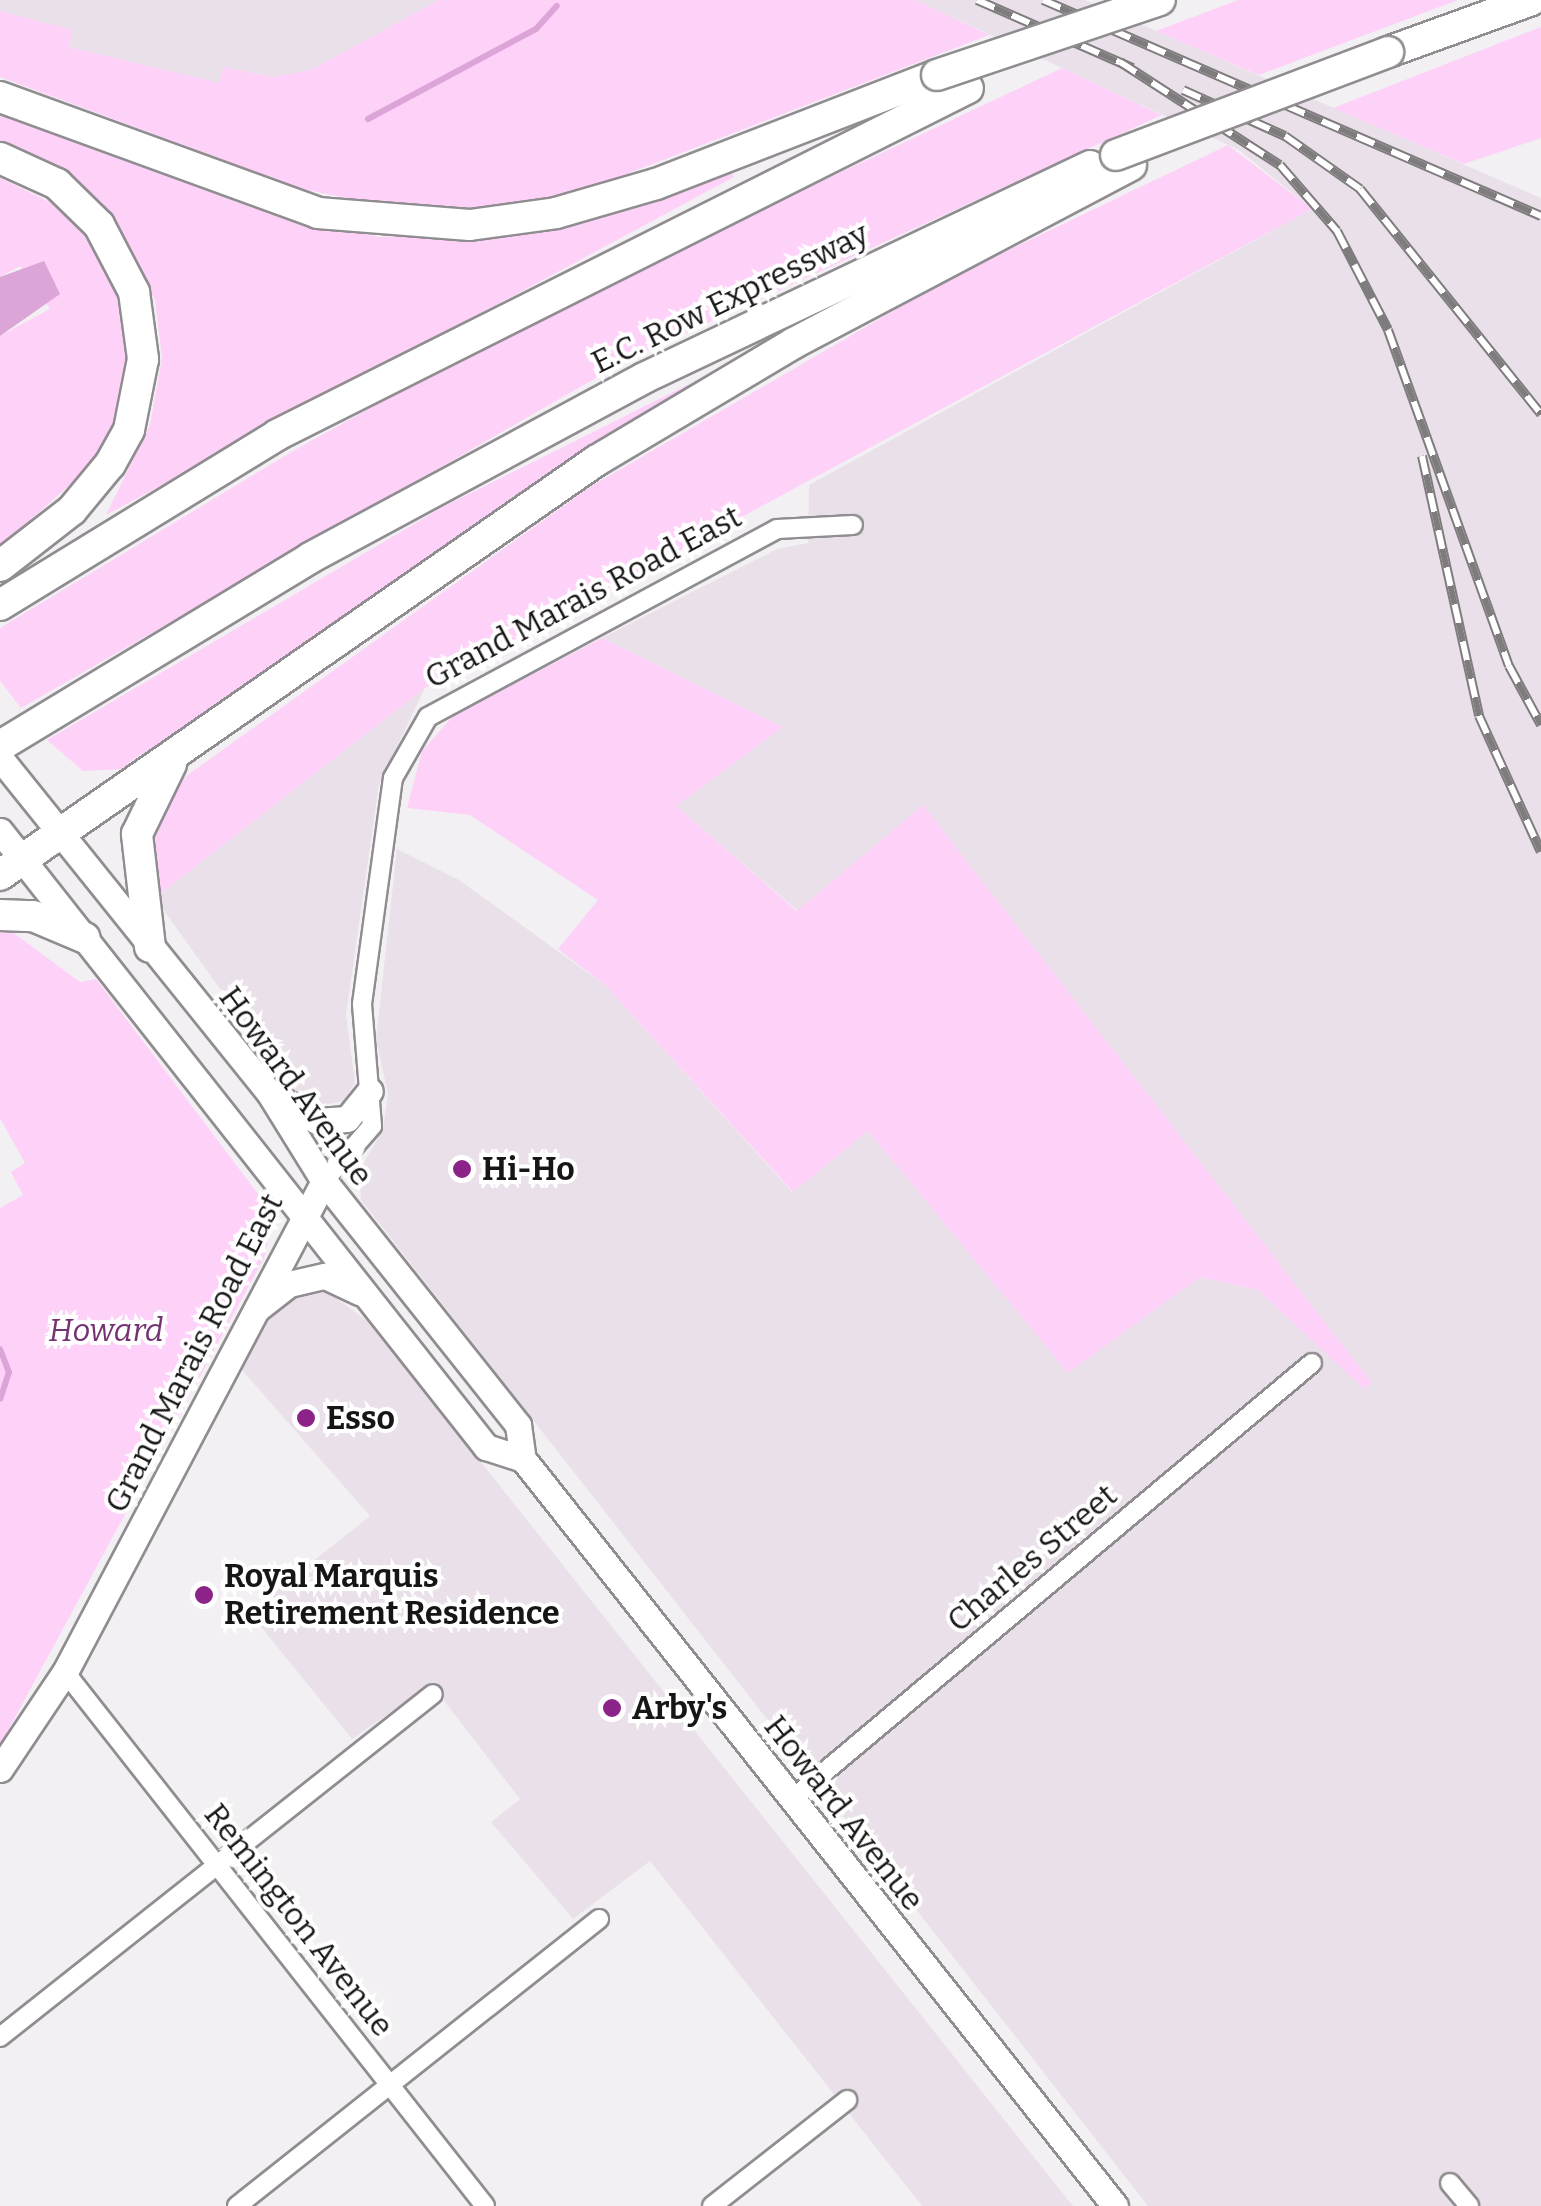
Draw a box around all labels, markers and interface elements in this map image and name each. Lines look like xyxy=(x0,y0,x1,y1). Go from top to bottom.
street label: E.C. Row Expressway xyxy=(585,214,875,382)
street label: Grand Marais Road East xyxy=(418,497,748,697)
street label: Howard Avenue xyxy=(211,979,381,1193)
place label: Hi-Ho xyxy=(482,1150,575,1188)
marker: Hi-Ho xyxy=(451,1158,473,1180)
street label: Grand Marais Road East xyxy=(97,1187,291,1519)
park label: Howard xyxy=(48,1311,164,1349)
place label: Esso xyxy=(326,1399,395,1437)
marker: Esso xyxy=(295,1407,317,1429)
street label: Charles Street xyxy=(939,1476,1125,1640)
place label: Royal Marquis Retirement Residence xyxy=(224,1558,560,1633)
marker: Royal Marquis Retirement Residence xyxy=(193,1584,215,1606)
place label: Arby's xyxy=(632,1689,727,1727)
marker: Arby's xyxy=(601,1697,623,1719)
street label: Howard Avenue xyxy=(756,1708,932,1918)
street label: Remington Avenue xyxy=(196,1796,402,2044)

